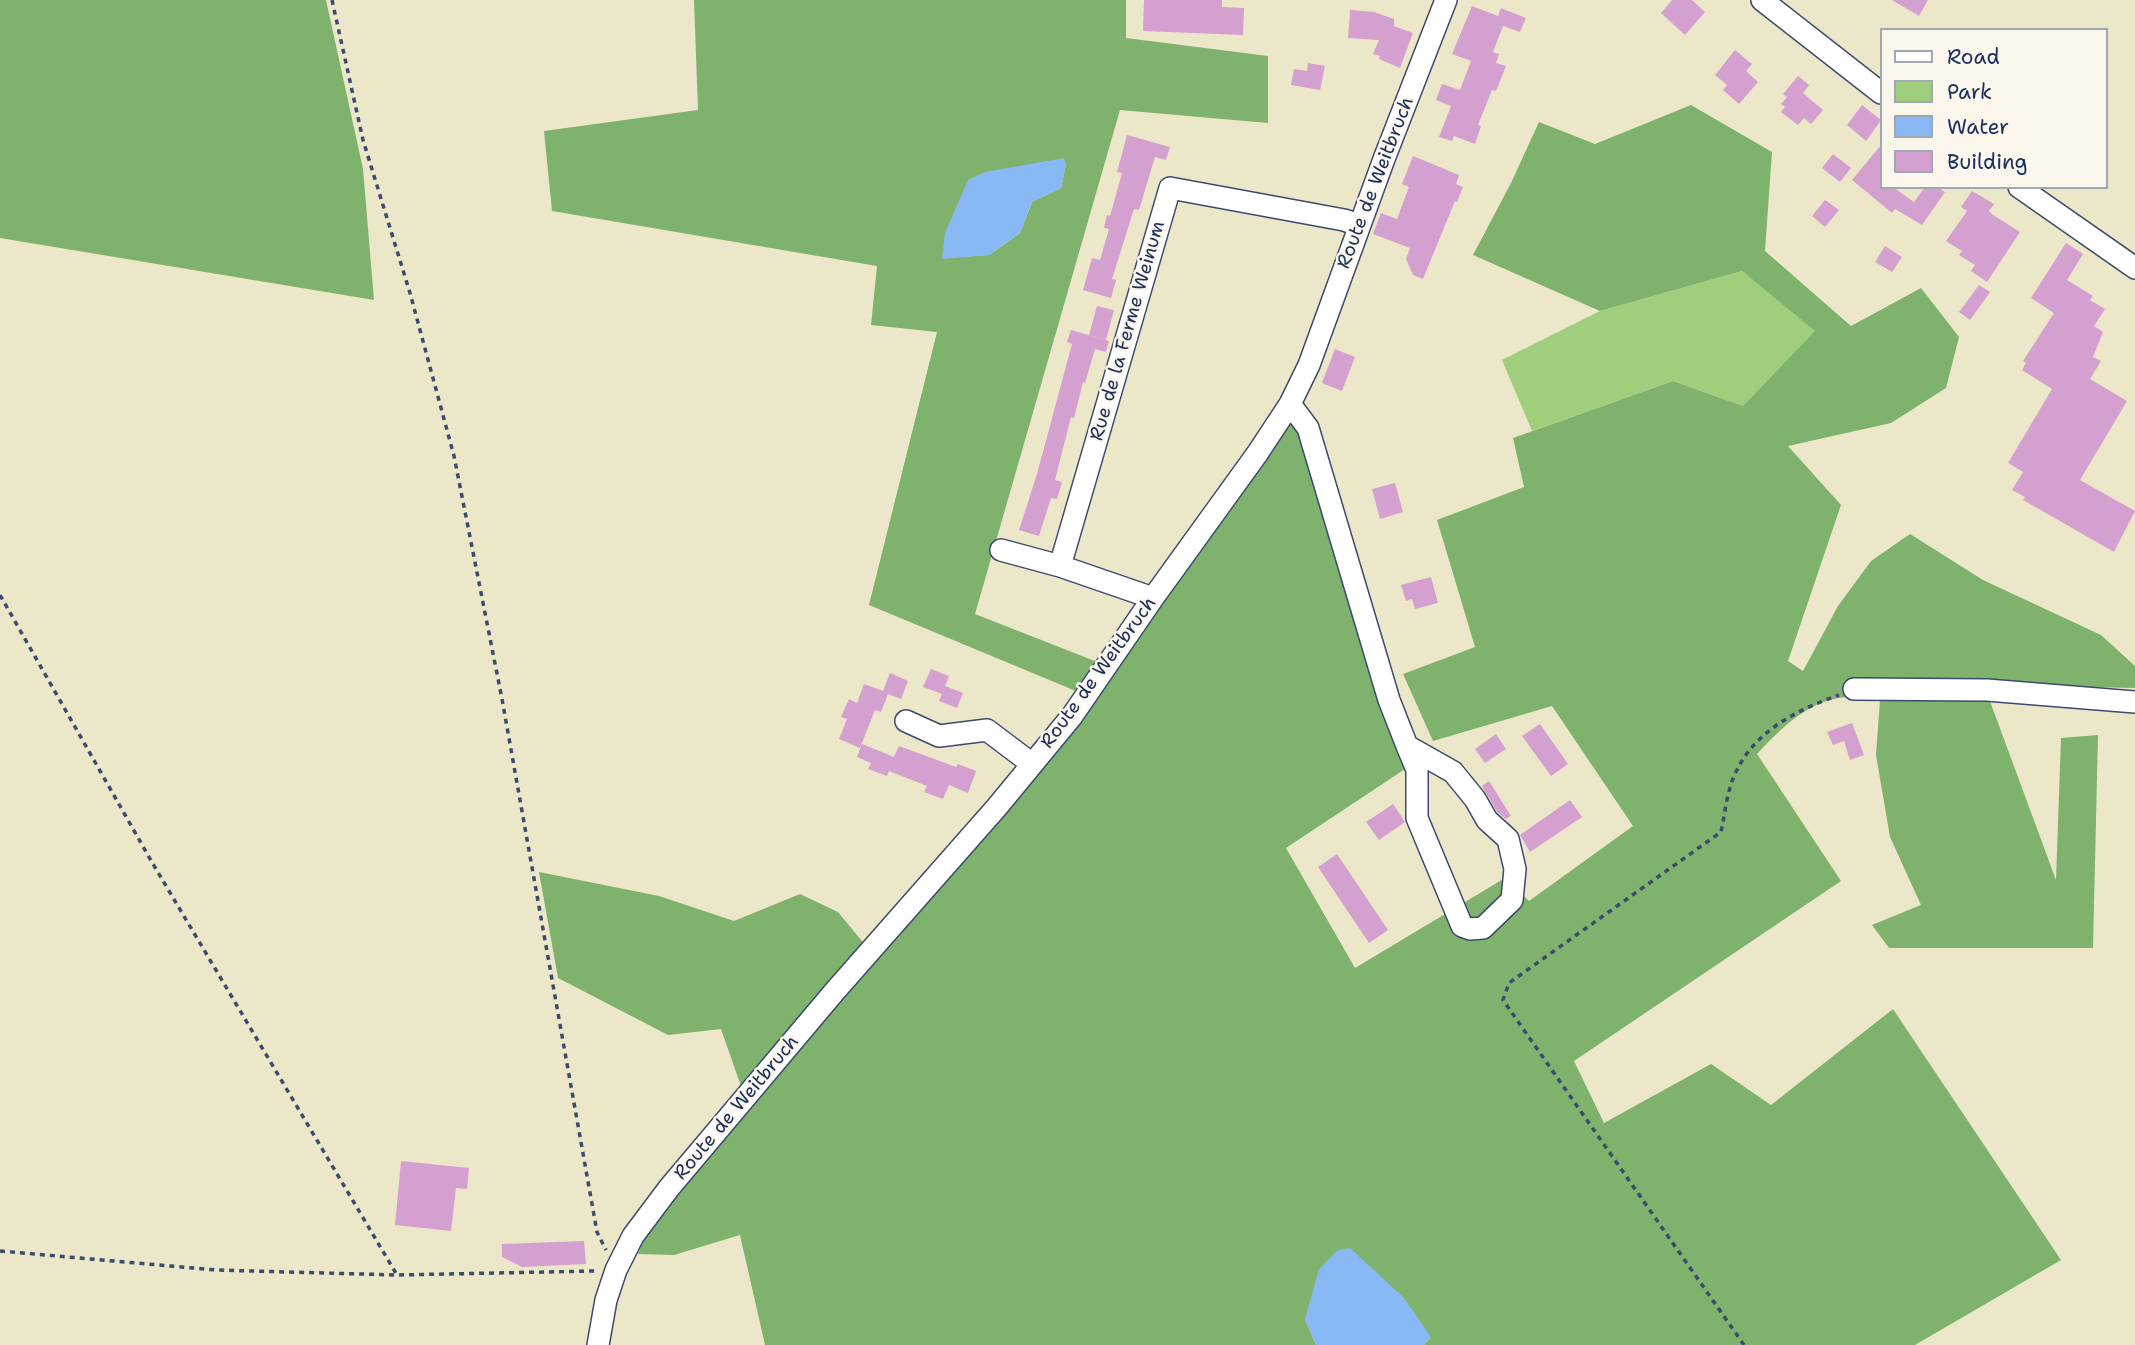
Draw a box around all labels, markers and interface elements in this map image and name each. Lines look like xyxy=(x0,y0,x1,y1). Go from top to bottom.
legend xyxy=(1880,28,2107,189)
text: Road xyxy=(1947,43,2000,71)
text: Park xyxy=(1947,78,1992,106)
street label: Route de Weitbruch xyxy=(1333,94,1419,272)
text: Water xyxy=(1947,113,2009,141)
text: Building xyxy=(1947,148,2027,176)
street label: Rue de la Ferme Weinum xyxy=(1086,218,1170,444)
street label: Route de Weitbruch xyxy=(1036,593,1162,753)
street label: Route de Weitbruch xyxy=(670,1031,804,1185)

